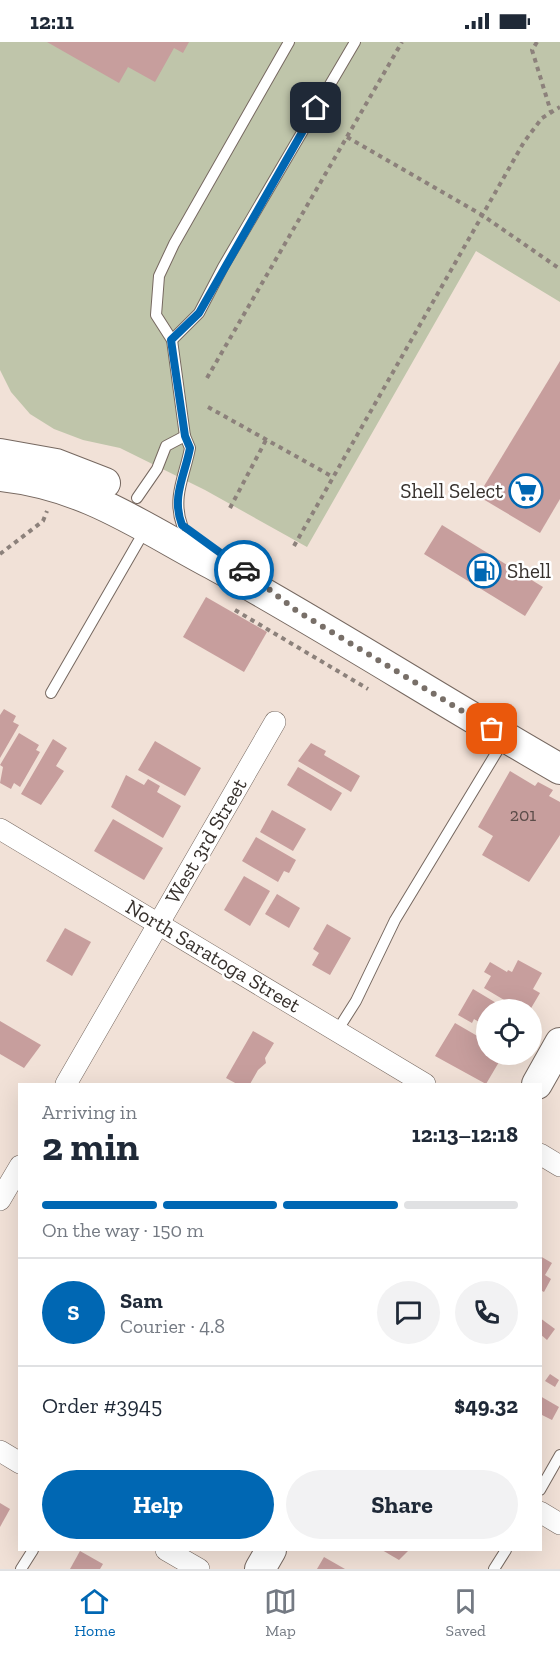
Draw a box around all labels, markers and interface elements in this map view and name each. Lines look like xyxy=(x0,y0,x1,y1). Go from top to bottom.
text: 12:11 xyxy=(30,8,74,35)
pin xyxy=(290,82,341,133)
icon: home xyxy=(299,91,332,124)
supermarket icon: Shell Select xyxy=(508,473,544,509)
place label: Shell Select xyxy=(400,478,503,503)
courier xyxy=(214,540,274,600)
fuel station icon: Shell xyxy=(466,553,502,589)
icon: car xyxy=(228,554,261,587)
place label: Shell xyxy=(507,558,551,583)
pin xyxy=(466,703,517,754)
icon: bag xyxy=(475,712,508,745)
street label: West 3rd Street xyxy=(159,773,252,908)
house number: 201 xyxy=(510,804,536,826)
street label: North Saratoga Street xyxy=(121,894,305,1018)
map controls xyxy=(476,999,542,1065)
button: locate xyxy=(476,999,542,1065)
text: Arriving in xyxy=(42,1100,137,1124)
text: 12:13–12:18 xyxy=(412,1121,518,1148)
text: 2 min xyxy=(42,1123,139,1170)
text: On the way · 150 m xyxy=(42,1218,204,1242)
button: chat xyxy=(377,1281,440,1344)
button: phone xyxy=(455,1281,518,1344)
text: Sam xyxy=(120,1287,163,1314)
text: S xyxy=(67,1299,80,1326)
text: Courier · 4.8 xyxy=(120,1314,225,1338)
text: Order #3945 xyxy=(42,1392,162,1419)
text: $49.32 xyxy=(454,1392,518,1419)
button: Help xyxy=(42,1470,274,1539)
button: Share xyxy=(286,1470,518,1539)
tab: Home xyxy=(74,1585,116,1640)
tab: Map xyxy=(264,1585,297,1640)
tab: Saved xyxy=(446,1585,486,1640)

